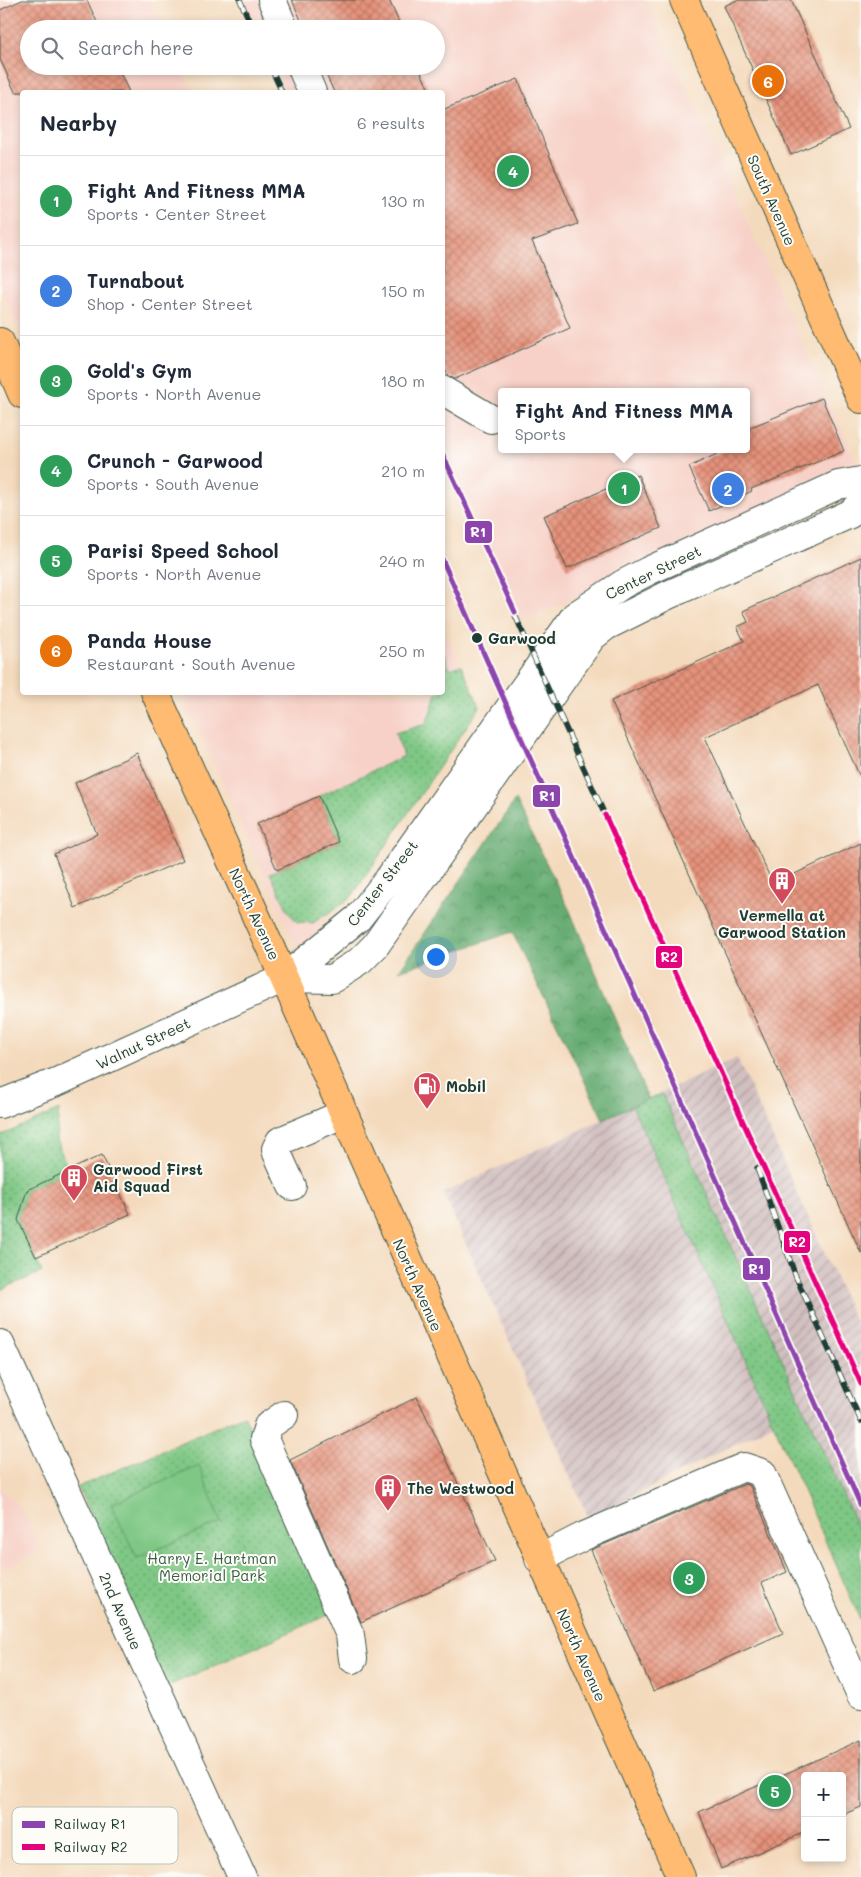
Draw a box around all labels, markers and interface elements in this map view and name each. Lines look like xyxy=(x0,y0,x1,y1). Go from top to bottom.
search box xyxy=(20,20,445,75)
icon: search xyxy=(38,34,66,62)
text: Search here xyxy=(78,35,194,60)
pin: 6 xyxy=(752,62,784,100)
text: Nearby xyxy=(40,109,117,136)
text: 6 results xyxy=(357,112,425,133)
street label: South Avenue xyxy=(743,151,801,249)
pin: 4 xyxy=(497,152,529,190)
text: Fight And Fitness MMA xyxy=(87,178,306,203)
text: 1 xyxy=(52,190,60,211)
text: 130 m xyxy=(381,190,425,211)
text: Sports · Center Street xyxy=(87,203,267,224)
text: Turnabout xyxy=(87,268,185,293)
text: 2 xyxy=(52,280,60,301)
text: 150 m xyxy=(381,280,425,301)
text: Shop · Center Street xyxy=(87,293,253,314)
text: Gold's Gym xyxy=(87,358,192,383)
text: 3 xyxy=(51,370,61,391)
text: 180 m xyxy=(380,370,425,391)
text: Sports · North Avenue xyxy=(87,383,261,404)
popup xyxy=(498,388,750,453)
text: Fight And Fitness MMA xyxy=(515,398,733,423)
text: Sports xyxy=(515,423,566,444)
text: Crunch - Garwood xyxy=(87,448,263,473)
text: 4 xyxy=(51,460,61,481)
text: 210 m xyxy=(381,460,425,481)
pin: 1 xyxy=(608,469,640,507)
pin: 2 xyxy=(712,470,744,508)
text: Sports · South Avenue xyxy=(87,473,259,494)
line badge: R1 xyxy=(464,520,493,544)
text: R1 xyxy=(470,522,486,541)
text: Parisi Speed School xyxy=(87,538,279,563)
street label: Center Street xyxy=(602,540,704,604)
text: 5 xyxy=(51,550,61,571)
text: 240 m xyxy=(379,550,425,571)
text: Sports · North Avenue xyxy=(87,563,261,584)
text: Panda House xyxy=(87,628,212,653)
place label: Garwood xyxy=(488,628,556,648)
marker: Garwood xyxy=(470,631,484,645)
text: 6 xyxy=(51,640,61,661)
text: 250 m xyxy=(379,640,425,661)
text: Restaurant · South Avenue xyxy=(87,653,296,674)
line badge: R1 xyxy=(532,784,561,808)
text: R1 xyxy=(539,786,555,805)
street label: Center Street xyxy=(342,836,422,930)
street label: North Avenue xyxy=(225,865,285,963)
building icon: Vermella at Garwood Station xyxy=(767,866,797,905)
place label: Vermella at Garwood Station xyxy=(718,905,846,942)
your location xyxy=(423,944,449,970)
line badge: R2 xyxy=(655,945,683,969)
text: R2 xyxy=(660,947,678,966)
street label: Walnut Street xyxy=(93,1012,193,1074)
fuel station icon: Mobil xyxy=(412,1071,442,1110)
place label: Mobil xyxy=(446,1076,486,1096)
place label: Garwood First Aid Squad xyxy=(93,1159,203,1196)
building icon: Garwood First Aid Squad xyxy=(59,1163,89,1202)
line badge: R2 xyxy=(783,1230,811,1254)
text: R2 xyxy=(788,1232,806,1251)
street label: North Avenue xyxy=(389,1236,447,1334)
line badge: R1 xyxy=(742,1257,771,1281)
text: R1 xyxy=(748,1259,764,1278)
building icon: The Westwood xyxy=(373,1473,403,1512)
place label: The Westwood xyxy=(407,1478,515,1498)
park label: Harry E. Hartman Memorial Park xyxy=(147,1548,277,1585)
pin: 3 xyxy=(673,1559,705,1597)
street label: 2nd Avenue xyxy=(95,1569,147,1653)
street label: North Avenue xyxy=(553,1606,611,1704)
pin: 5 xyxy=(759,1772,791,1810)
map controls xyxy=(801,1772,846,1862)
button: + xyxy=(801,1772,846,1817)
legend xyxy=(12,1807,178,1864)
text: Railway R1 xyxy=(54,1814,126,1833)
button: − xyxy=(801,1817,846,1862)
text: Railway R2 xyxy=(54,1837,128,1856)

